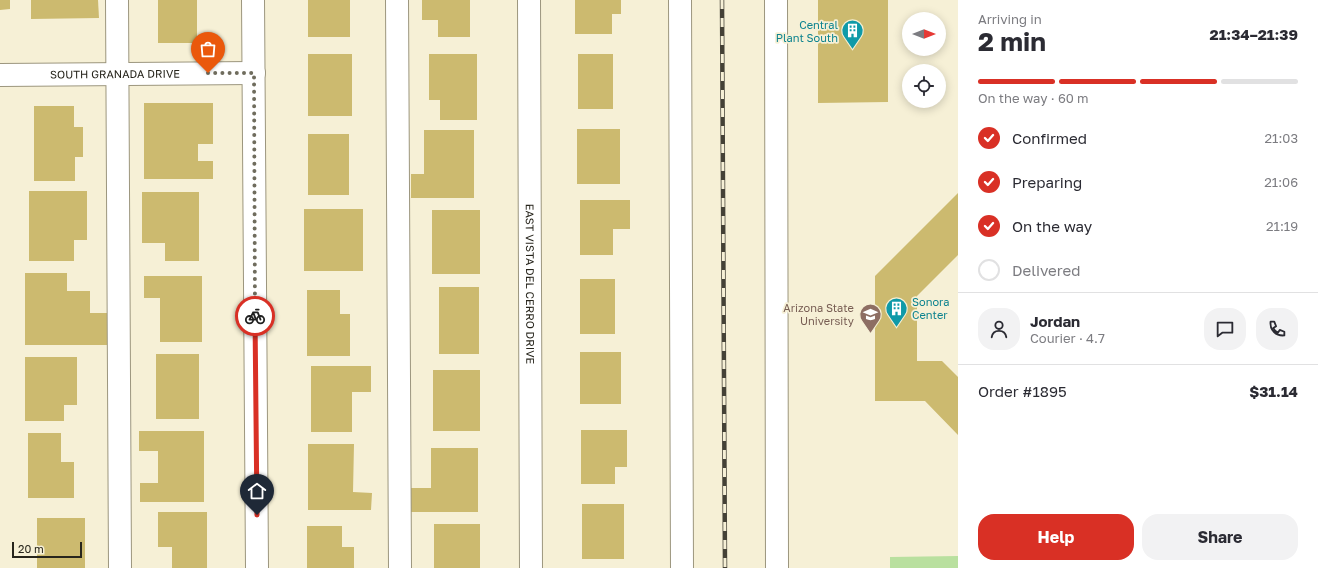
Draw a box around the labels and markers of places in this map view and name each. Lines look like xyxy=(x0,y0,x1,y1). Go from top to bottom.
place label: Central Plant South xyxy=(776,18,838,44)
building icon: Central Plant South xyxy=(840,18,866,51)
pin xyxy=(191,32,225,73)
building icon: Sonora Center xyxy=(883,295,909,328)
place label: Sonora Center xyxy=(912,295,949,321)
place label: Arizona State University xyxy=(783,301,854,327)
school or university icon: Arizona State University xyxy=(857,301,883,334)
pin xyxy=(240,474,274,515)

